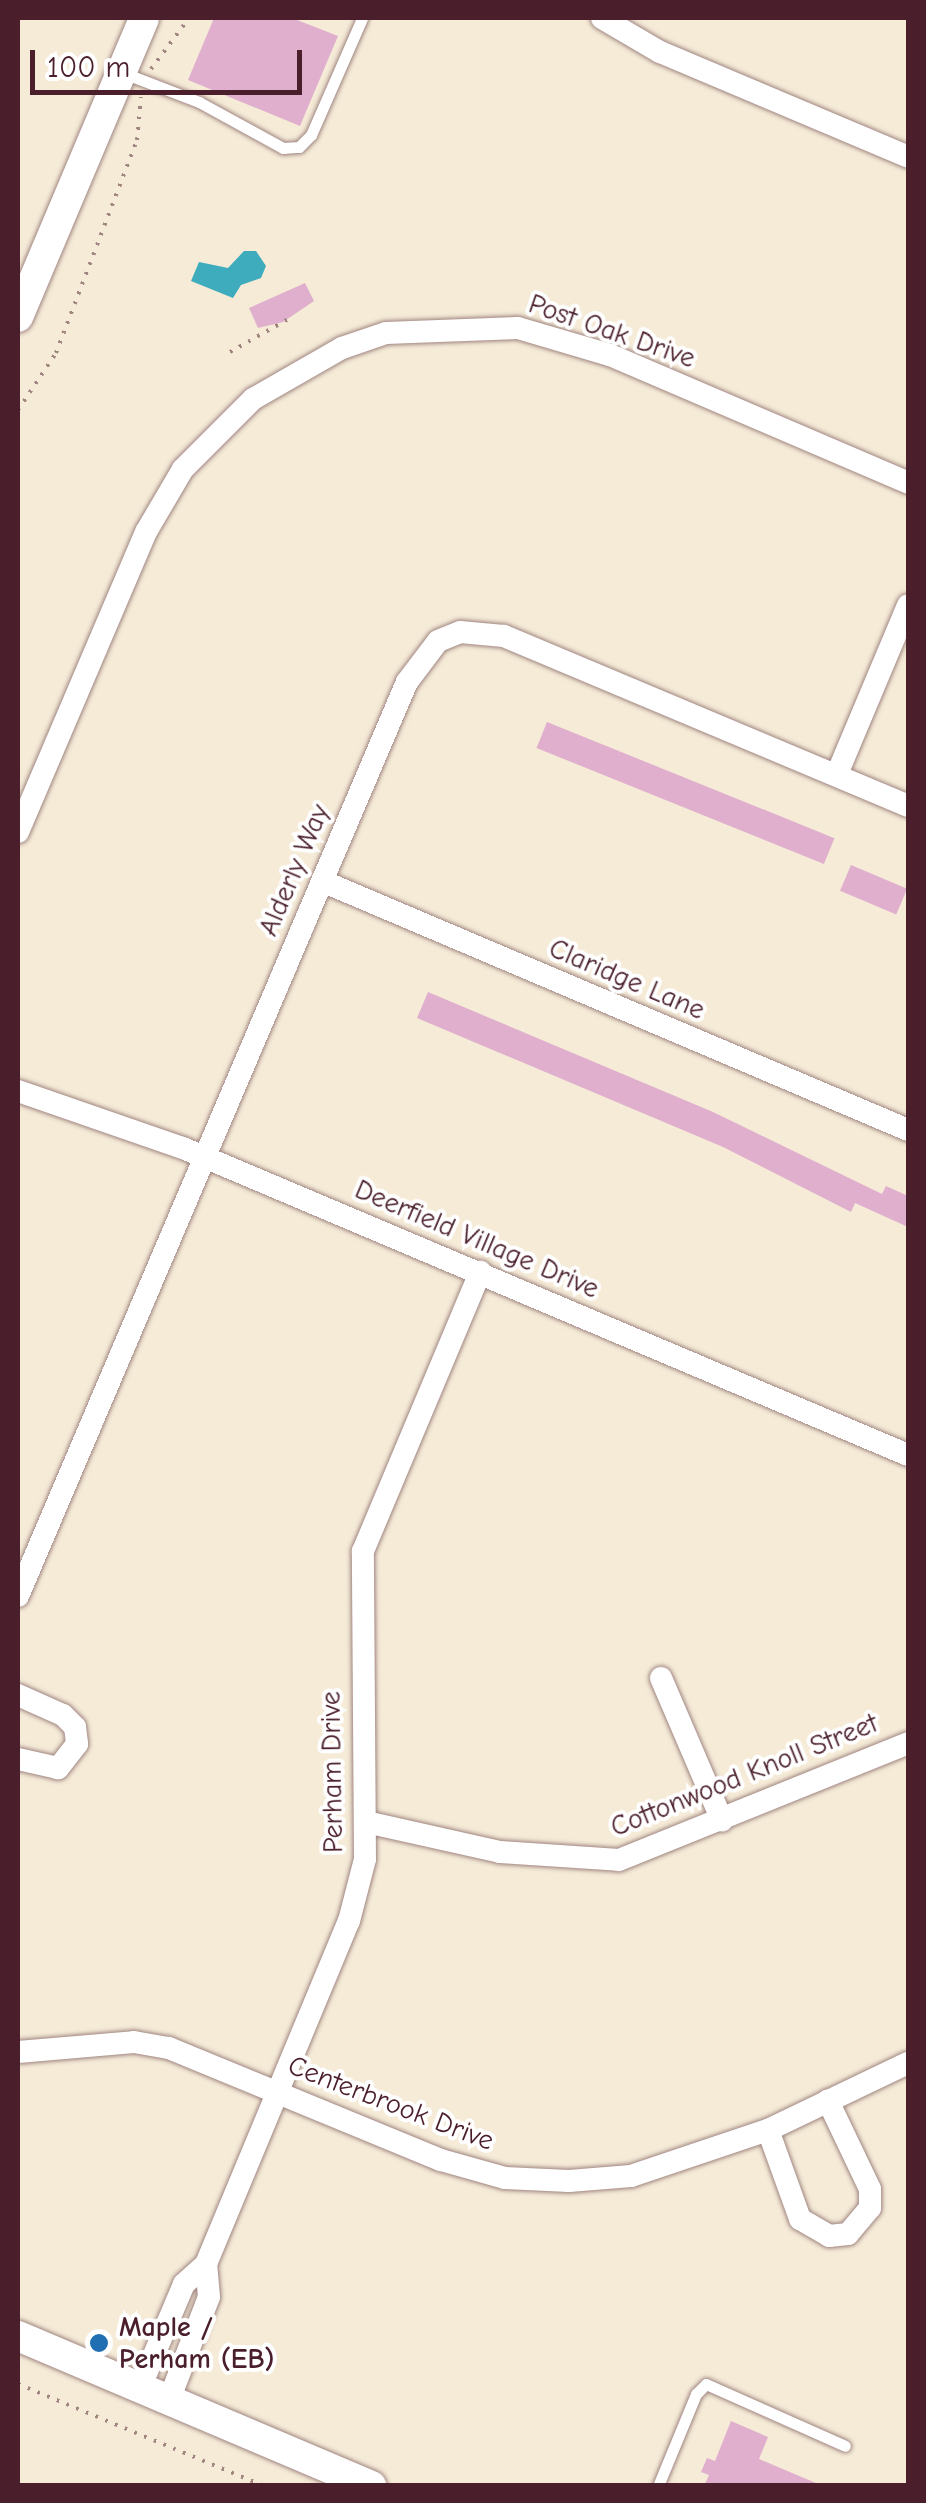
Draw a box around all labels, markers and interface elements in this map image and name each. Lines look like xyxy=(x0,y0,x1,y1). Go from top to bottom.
scale bar xyxy=(35,30,308,92)
text: 100 m xyxy=(47,50,130,85)
street label: Post Oak Drive xyxy=(524,287,700,375)
street label: Alderly Way xyxy=(251,799,337,941)
street label: Claridge Lane xyxy=(544,931,710,1027)
street label: Deerfield Village Drive xyxy=(350,1172,604,1306)
street label: Perham Drive xyxy=(314,1691,350,1853)
street label: Cottonwood Knoll Street xyxy=(606,1706,882,1844)
street label: Centerbrook Drive xyxy=(283,2048,499,2158)
place label: Maple / Perham (EB) xyxy=(119,2310,274,2376)
marker: Maple / Perham (EB) xyxy=(88,2332,110,2354)

